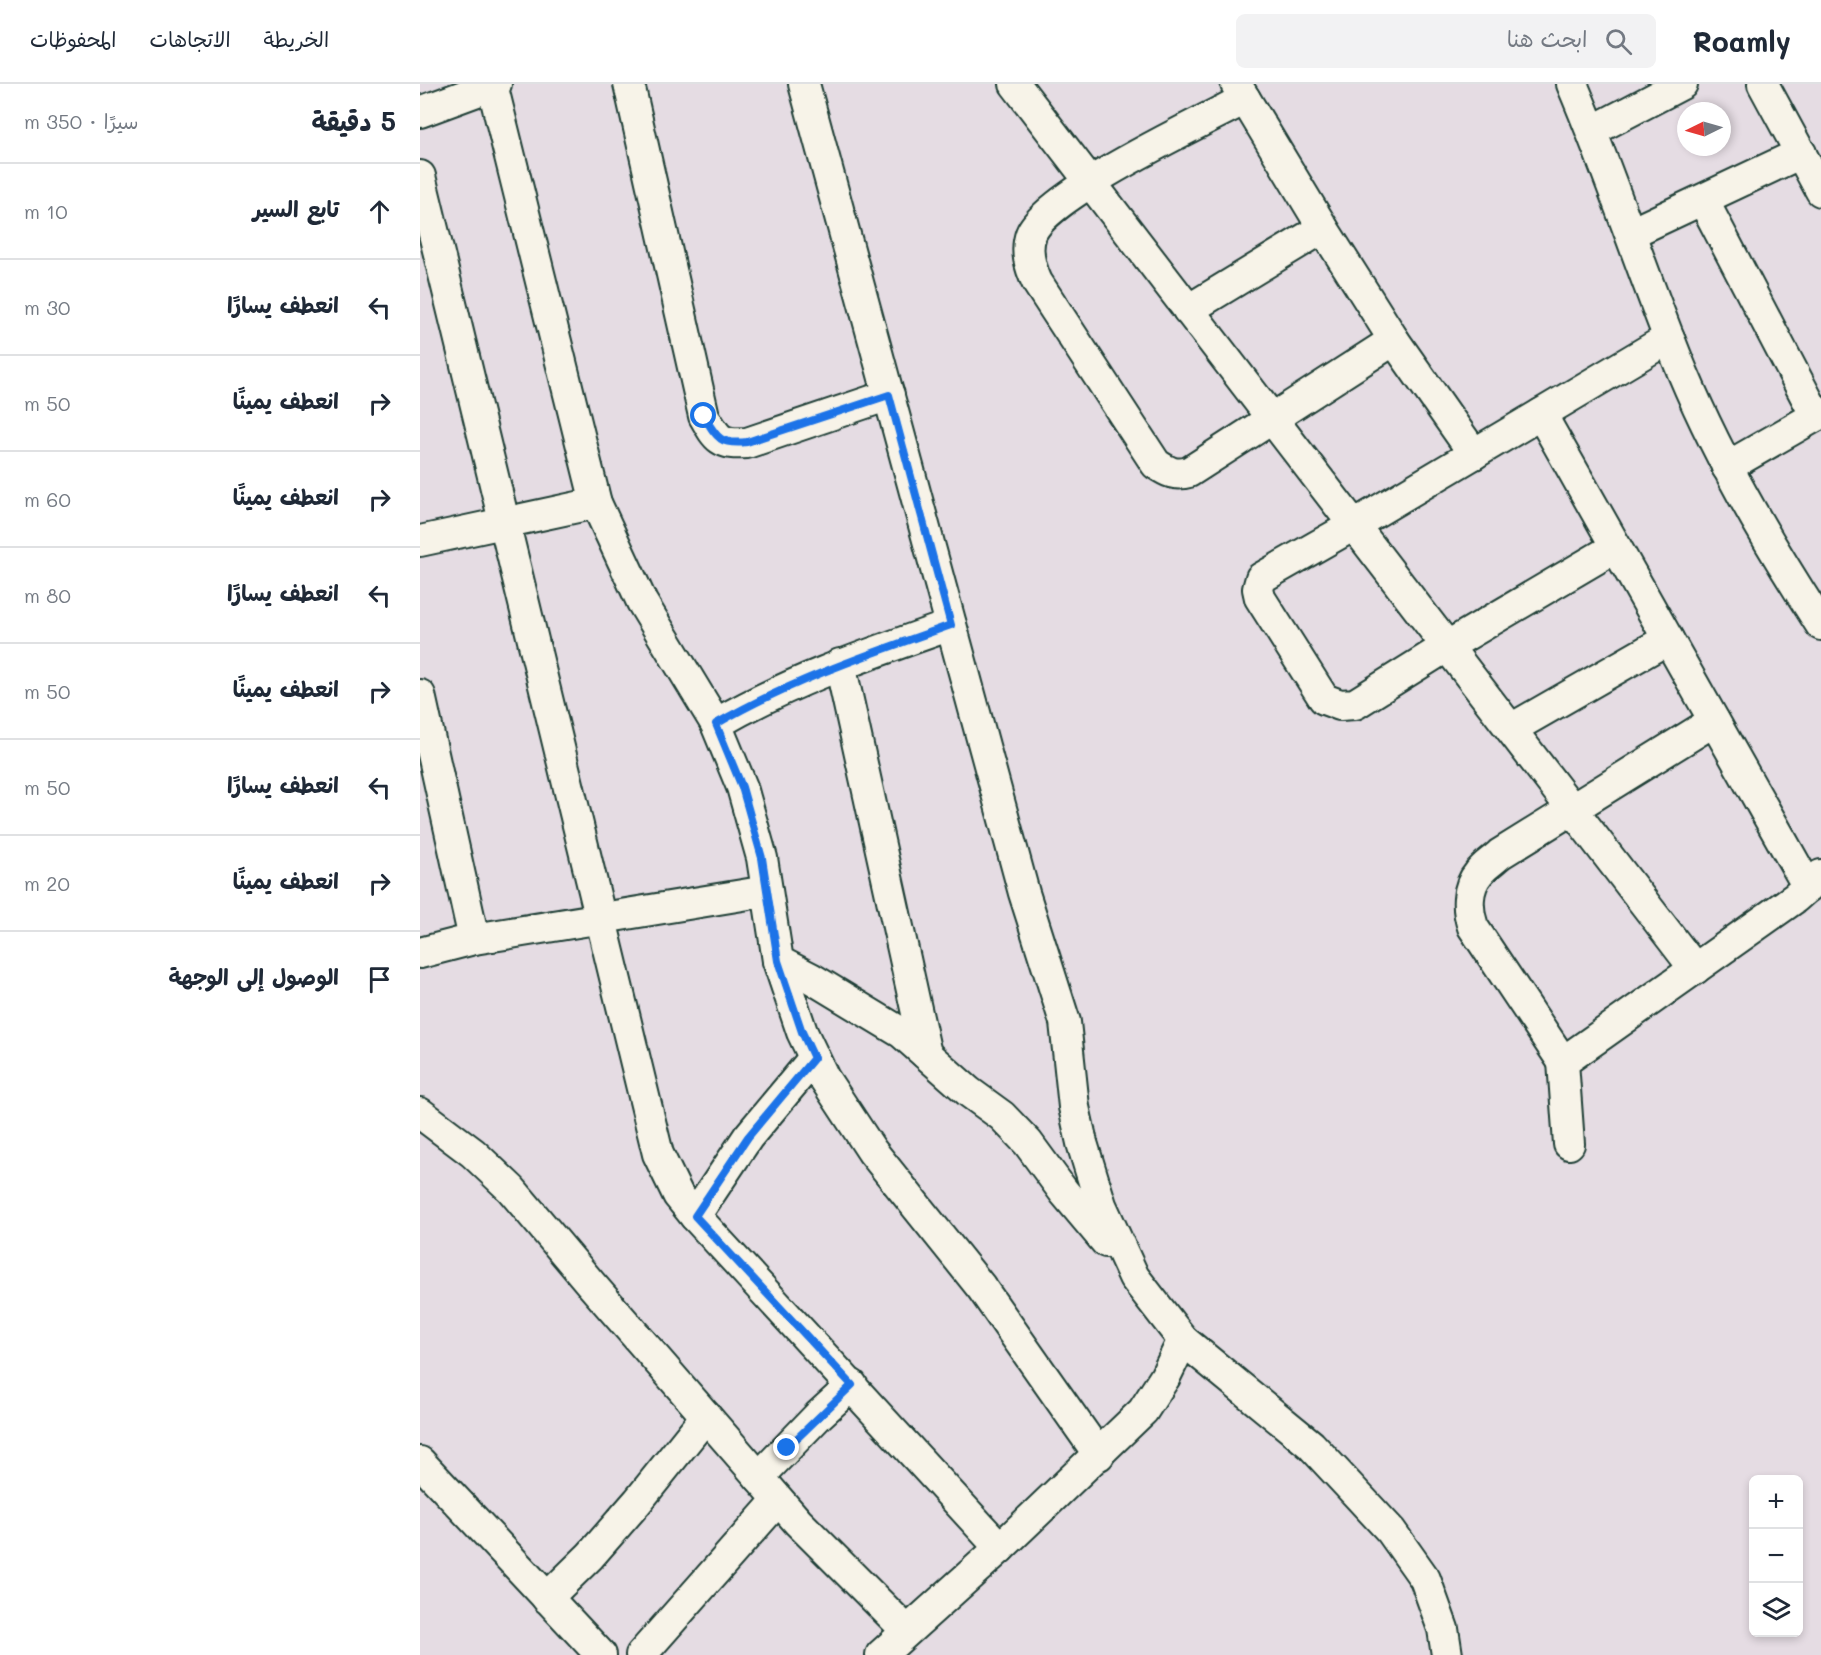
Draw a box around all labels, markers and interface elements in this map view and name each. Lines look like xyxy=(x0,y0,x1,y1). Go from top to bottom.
search box xyxy=(1236,14,1656,68)
text: Roamly xyxy=(1692,23,1791,59)
text: ابحث هنا xyxy=(1507,24,1587,53)
text: المحفوظات xyxy=(30,25,116,52)
text: الاتجاهات xyxy=(149,25,231,52)
text: الخريطة xyxy=(264,25,329,52)
icon: search xyxy=(1602,25,1635,58)
north arrow xyxy=(1677,102,1731,156)
text: 5 دقيقة xyxy=(311,104,396,138)
text: سيرًا · 350 m xyxy=(24,108,138,134)
text: تابع السير xyxy=(253,194,339,223)
icon: ahead xyxy=(363,195,396,228)
text: 10 m xyxy=(24,198,68,224)
text: انعطف يسارًا xyxy=(227,290,339,319)
icon: left xyxy=(363,291,396,324)
text: 30 m xyxy=(24,294,70,320)
text: انعطف يمينًا xyxy=(233,386,339,415)
icon: right xyxy=(363,387,396,420)
text: 50 m xyxy=(24,390,70,416)
route start xyxy=(690,402,716,428)
text: انعطف يمينًا xyxy=(233,482,339,511)
icon: right xyxy=(363,483,396,516)
text: 60 m xyxy=(24,486,71,512)
text: انعطف يسارًا xyxy=(227,578,339,607)
icon: left xyxy=(363,579,396,612)
text: 80 m xyxy=(24,582,71,608)
text: انعطف يمينًا xyxy=(233,674,339,703)
icon: right xyxy=(363,675,396,708)
text: 50 m xyxy=(24,678,70,704)
text: انعطف يسارًا xyxy=(227,770,339,799)
icon: left xyxy=(363,771,396,804)
text: 50 m xyxy=(24,774,70,800)
text: انعطف يمينًا xyxy=(233,866,339,895)
icon: right xyxy=(363,867,396,900)
text: 20 m xyxy=(24,870,70,896)
text: الوصول إلى الوجهة xyxy=(168,962,339,991)
icon: arrive xyxy=(363,963,396,996)
route end xyxy=(773,1434,799,1460)
map controls xyxy=(1749,1475,1803,1637)
button: + xyxy=(1749,1475,1803,1529)
button: − xyxy=(1749,1529,1803,1583)
button: layers xyxy=(1749,1583,1803,1637)

